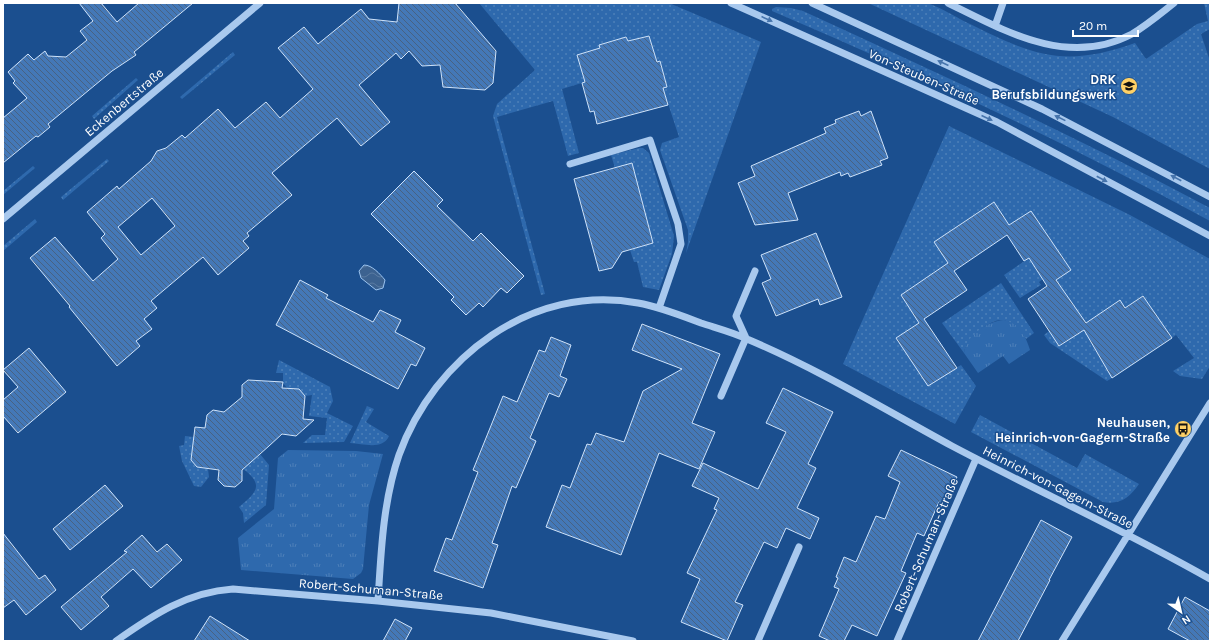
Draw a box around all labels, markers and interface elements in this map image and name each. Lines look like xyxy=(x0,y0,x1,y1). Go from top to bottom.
scale bar xyxy=(1073,12,1138,38)
one-way arrow xyxy=(761,16,772,22)
text: 20 m xyxy=(1079,19,1107,33)
street label: Von-Steuben-Straße xyxy=(866,46,982,108)
one-way arrow xyxy=(937,60,948,66)
street label: Eckenbertstraße xyxy=(82,65,167,139)
place label: DRK Berufsbildungswerk xyxy=(992,72,1116,102)
school or university icon: DRK Berufsbildungswerk xyxy=(1119,76,1139,96)
one-way arrow xyxy=(982,115,993,121)
one-way arrow xyxy=(1055,115,1066,121)
one-way arrow xyxy=(1096,175,1108,182)
one-way arrow xyxy=(1170,175,1182,181)
place label: Neuhausen, Heinrich-von-Gagern-Straße xyxy=(995,415,1170,445)
bus stop icon: Neuhausen, Heinrich-von-Gagern-Straße xyxy=(1173,419,1193,439)
street label: Heinrich-von-Gagern-Straße xyxy=(980,442,1136,532)
street label: Robert-Schuman-Straße xyxy=(891,475,961,615)
street label: Robert-Schuman-Straße xyxy=(298,575,444,603)
north arrow xyxy=(1161,592,1201,632)
text: N xyxy=(1179,612,1193,627)

